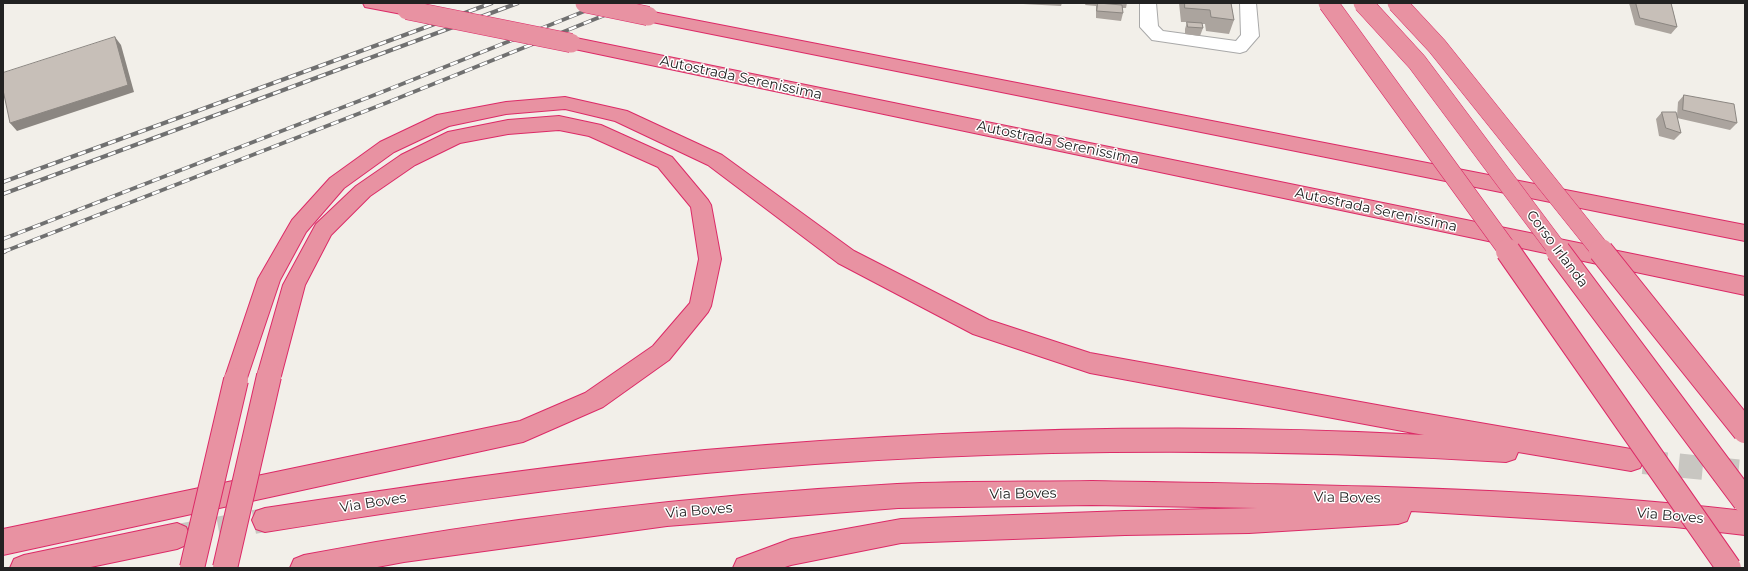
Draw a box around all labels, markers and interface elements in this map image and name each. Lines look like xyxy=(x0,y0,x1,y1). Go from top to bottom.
street label: Autostrada Serenissima xyxy=(658,53,824,103)
street label: Autostrada Serenissima xyxy=(975,118,1141,168)
street label: Autostrada Serenissima xyxy=(1293,185,1459,235)
street label: Corso Irlanda xyxy=(1523,207,1591,291)
street label: Via Boves xyxy=(989,485,1057,503)
street label: Via Boves xyxy=(339,489,407,517)
street label: Via Boves xyxy=(1313,489,1381,507)
street label: Via Boves xyxy=(665,500,733,522)
street label: Via Boves xyxy=(1636,505,1704,527)

